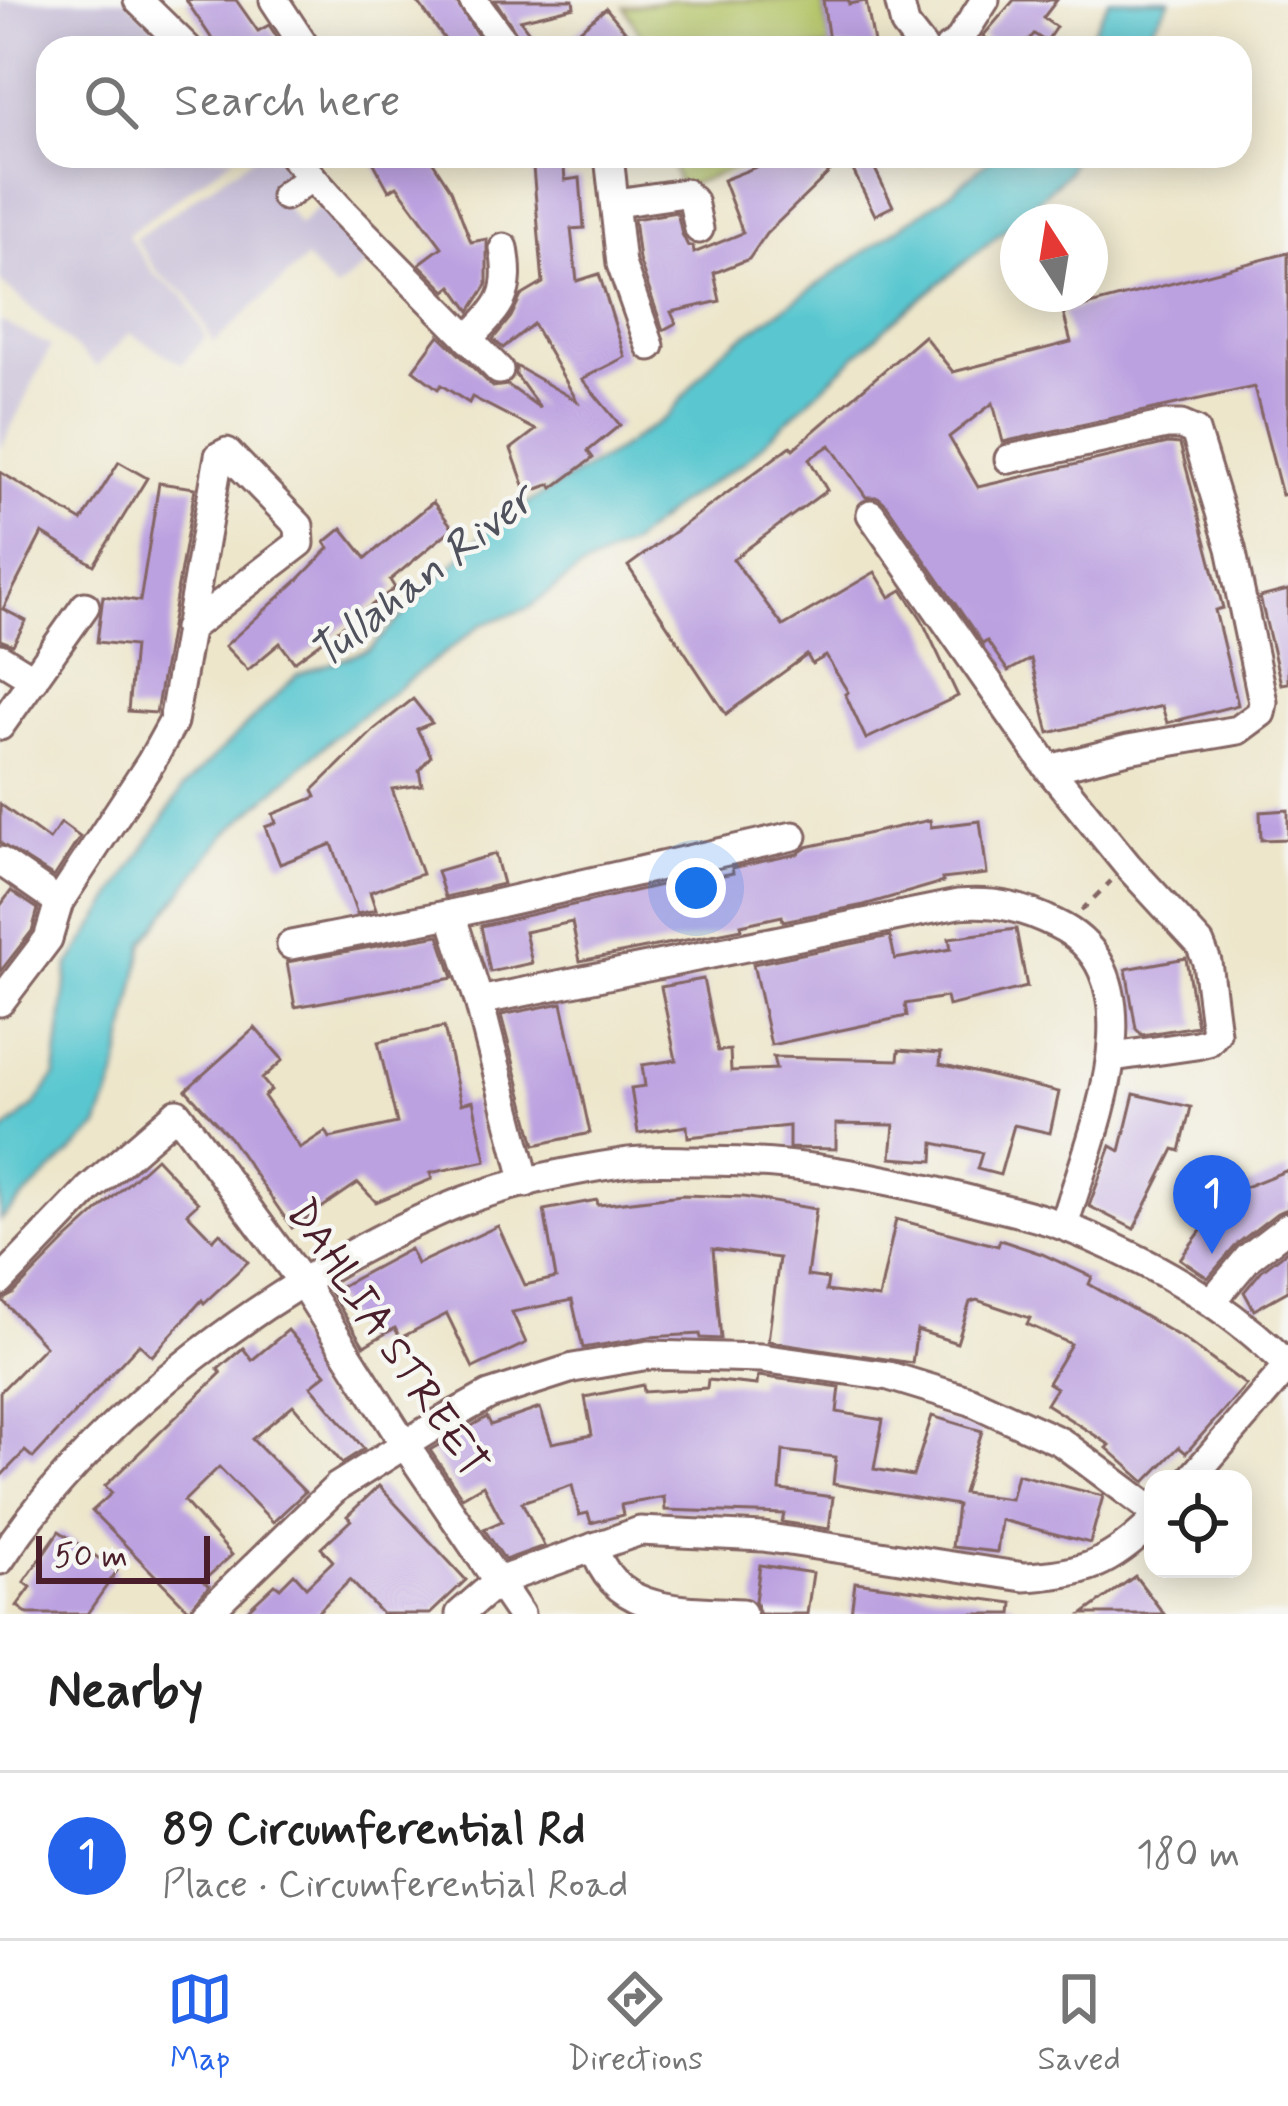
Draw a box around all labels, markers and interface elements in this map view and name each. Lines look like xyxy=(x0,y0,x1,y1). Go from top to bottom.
search box xyxy=(36,36,1252,168)
icon: search xyxy=(78,69,144,135)
text: Search here xyxy=(174,73,401,132)
north arrow xyxy=(1000,204,1108,312)
water label: Tullahan River xyxy=(298,469,550,684)
your location xyxy=(666,858,726,918)
pin: 1 xyxy=(1173,1155,1251,1254)
street label: DAHLIA STREET xyxy=(272,1189,500,1489)
map controls xyxy=(1144,1470,1252,1578)
button: locate xyxy=(1144,1470,1252,1578)
scale bar xyxy=(36,1530,210,1583)
text: 50 m xyxy=(54,1535,128,1579)
text: Nearby xyxy=(48,1659,203,1725)
text: 89 Circumferential Rd xyxy=(162,1801,586,1860)
text: 1 xyxy=(78,1830,96,1881)
text: 180 m xyxy=(1136,1830,1240,1881)
text: Place · Circumferential Road xyxy=(162,1860,628,1911)
tab: Map xyxy=(167,1966,233,2082)
tab: Directions xyxy=(567,1966,703,2082)
tab: Saved xyxy=(1037,1966,1121,2082)

